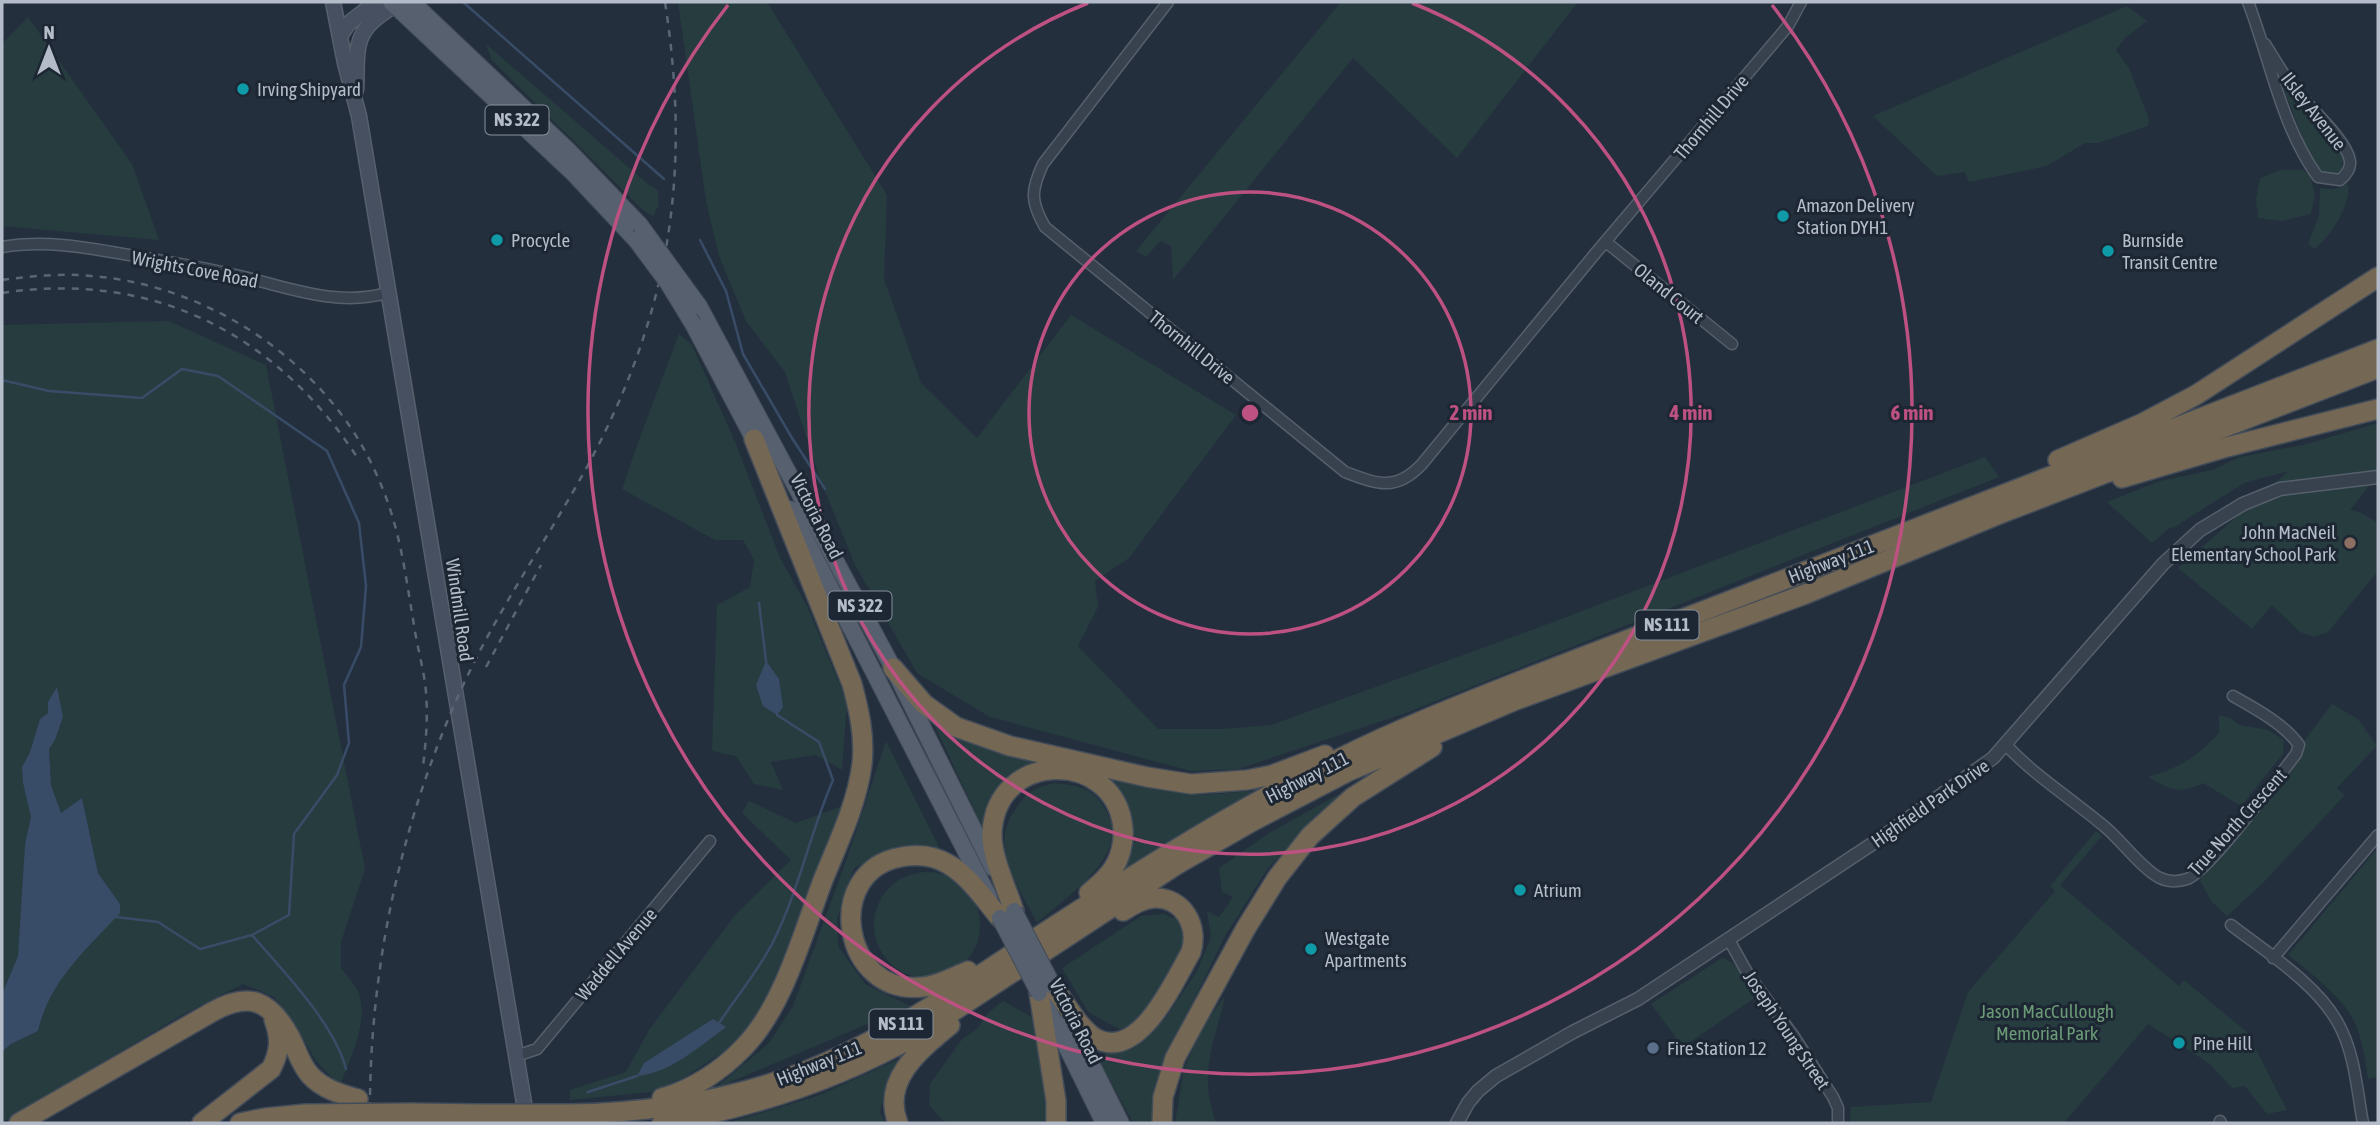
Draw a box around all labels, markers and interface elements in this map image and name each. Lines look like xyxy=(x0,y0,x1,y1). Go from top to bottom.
north arrow xyxy=(14,14,84,84)
text: N xyxy=(43,21,55,43)
street label: Ilsley Avenue xyxy=(2277,68,2351,154)
street label: Thornhill Drive xyxy=(1669,70,1753,164)
place label: Irving Shipyard xyxy=(257,78,361,100)
marker: Irving Shipyard xyxy=(235,81,251,97)
road number: NS 322 xyxy=(486,106,548,134)
place label: Amazon Delivery Station DYH1 xyxy=(1797,194,1915,238)
marker: Amazon Delivery Station DYH1 xyxy=(1775,208,1791,224)
place label: Procycle xyxy=(511,229,570,251)
place label: Burnside Transit Centre xyxy=(2122,229,2218,273)
marker: Procycle xyxy=(489,232,505,248)
marker: Burnside Transit Centre xyxy=(2100,243,2116,259)
street label: Wrights Cove Road xyxy=(130,246,260,292)
street label: Oland Court xyxy=(1630,258,1708,328)
street label: Thornhill Drive xyxy=(1145,306,1239,388)
text: 2 min xyxy=(1450,400,1492,424)
text: 4 min xyxy=(1669,400,1712,424)
text: 6 min xyxy=(1891,400,1933,424)
centre of rings xyxy=(1238,401,1262,425)
street label: Victoria Road xyxy=(786,470,848,562)
place label: John MacNeil Elementary School Park xyxy=(2171,521,2337,565)
street label: Highway 111 xyxy=(1785,535,1877,587)
marker: John MacNeil Elementary School Park xyxy=(2342,535,2358,551)
street label: Windmill Road xyxy=(442,557,478,663)
road number: NS 322 xyxy=(828,592,892,620)
road number: NS 111 xyxy=(1636,610,1698,640)
street label: Highway 111 xyxy=(1262,747,1352,807)
street label: Highfield Park Drive xyxy=(1867,754,1993,852)
street label: True North Crescent xyxy=(2183,764,2291,880)
place label: Atrium xyxy=(1534,879,1582,901)
marker: Atrium xyxy=(1512,882,1528,898)
street label: Waddell Avenue xyxy=(571,903,661,1005)
place label: Westgate Apartments xyxy=(1325,927,1407,971)
marker: Westgate Apartments xyxy=(1303,941,1319,957)
street label: Joseph Young Street xyxy=(1739,967,1835,1093)
street label: Victoria Road xyxy=(1045,975,1107,1067)
park label: Jason MacCullough Memorial Park xyxy=(1980,1000,2114,1044)
road number: NS 111 xyxy=(870,1009,932,1038)
place label: Pine Hill xyxy=(2193,1032,2252,1054)
marker: Pine Hill xyxy=(2171,1035,2187,1051)
street label: Highway 111 xyxy=(773,1036,865,1090)
place label: Fire Station 12 xyxy=(1667,1037,1767,1059)
marker: Fire Station 12 xyxy=(1645,1040,1661,1056)

